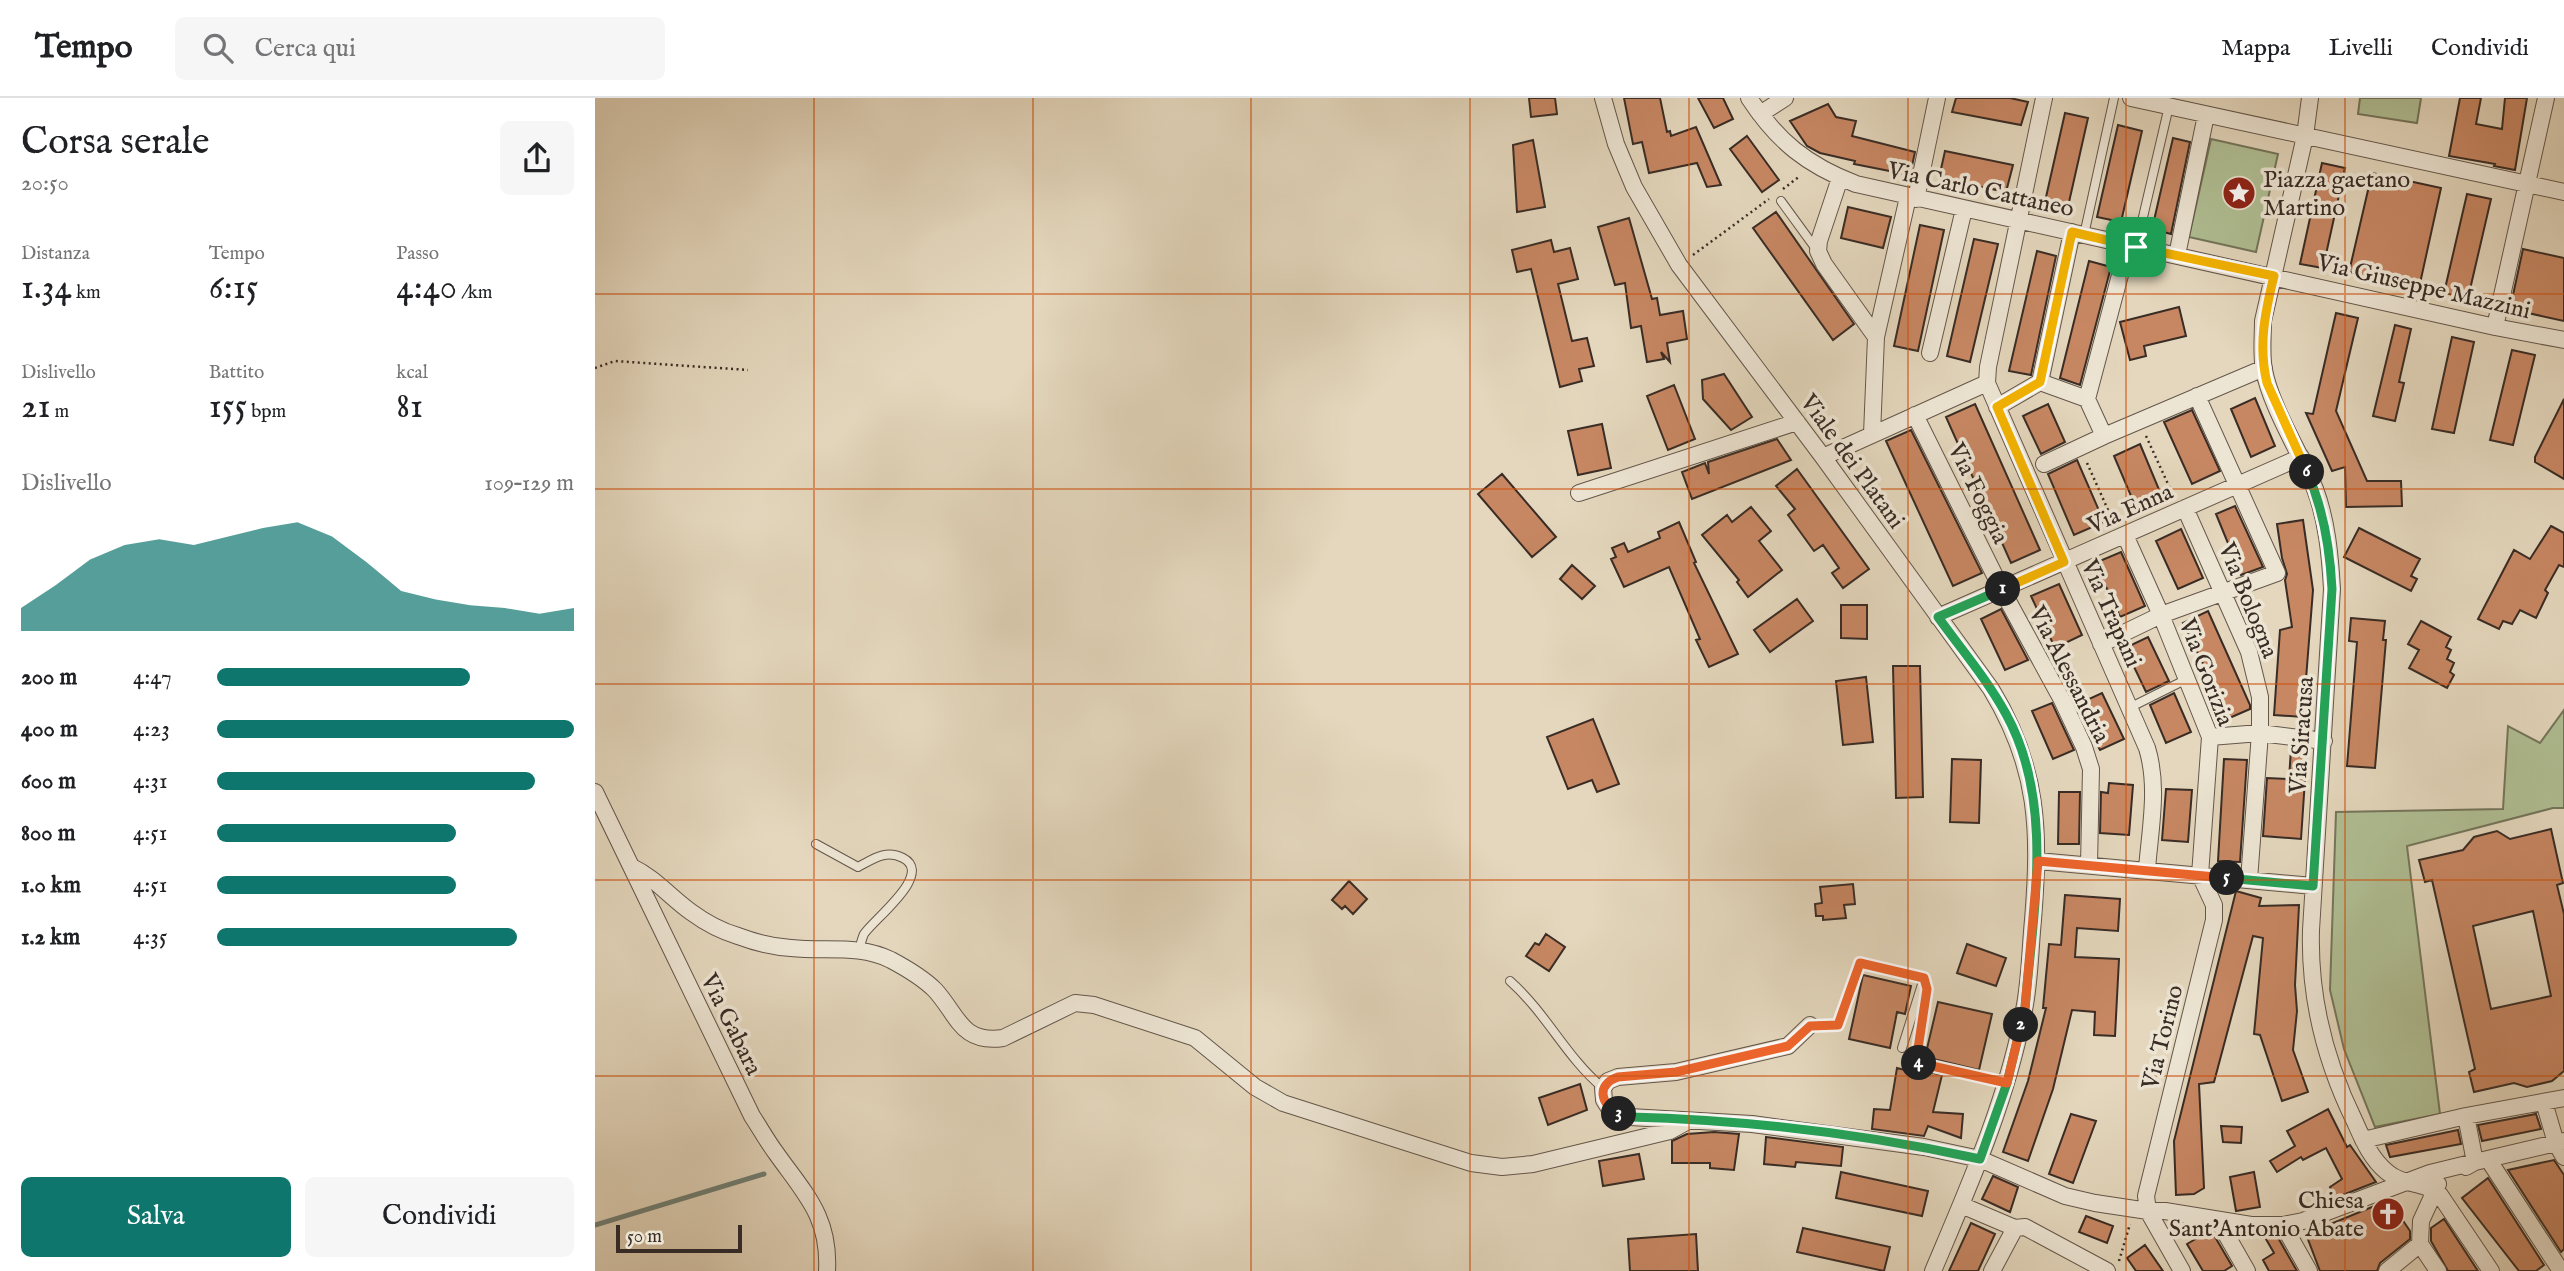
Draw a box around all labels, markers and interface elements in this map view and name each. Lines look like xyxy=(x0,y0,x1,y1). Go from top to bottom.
search box xyxy=(175,17,665,80)
text: Tempo xyxy=(35,27,133,69)
icon: search xyxy=(199,29,237,67)
text: Cerca qui xyxy=(255,32,356,65)
text: Mappa xyxy=(2221,33,2290,64)
text: Livelli xyxy=(2328,33,2393,64)
text: Condividi xyxy=(2431,33,2529,64)
text: Corsa serale xyxy=(21,119,209,167)
button: share xyxy=(500,121,574,195)
street label: Via Carlo Cattaneo xyxy=(1884,155,2077,225)
place label: Piazza gaetano Martino xyxy=(2263,165,2410,224)
text: 20:50 xyxy=(21,169,69,198)
place icon: Piazza gaetano Martino xyxy=(2220,174,2258,212)
pin xyxy=(2106,217,2166,277)
icon: arrive xyxy=(2117,228,2155,266)
text: Distanza xyxy=(21,242,90,266)
text: Tempo xyxy=(209,242,265,266)
text: Passo xyxy=(396,242,439,266)
street label: Via Giuseppe Mazzini xyxy=(2313,248,2533,327)
text: 1.34 xyxy=(21,266,72,311)
text: 6:15 xyxy=(209,266,258,311)
text: 4:40 xyxy=(396,266,457,311)
text: km xyxy=(72,281,101,305)
text: /km xyxy=(457,281,493,305)
text: Dislivello xyxy=(21,361,96,385)
text: Battito xyxy=(209,361,264,385)
text: kcal xyxy=(396,361,428,385)
text: 21 xyxy=(21,385,50,430)
text: 155 xyxy=(209,385,247,430)
text: 81 xyxy=(396,385,423,430)
street label: Viale dei Platani xyxy=(1792,388,1911,535)
text: m xyxy=(50,400,69,424)
text: bpm xyxy=(247,400,286,424)
street label: Via Foggia xyxy=(1939,437,2016,550)
pin: 6 xyxy=(2289,454,2325,490)
text: 6 xyxy=(2302,459,2311,483)
text: Dislivello xyxy=(21,469,112,498)
text: 109–129 m xyxy=(484,469,574,498)
street label: Via Enna xyxy=(2082,477,2179,542)
street label: Via Bologna xyxy=(2210,537,2285,664)
street label: Via Trapani xyxy=(2073,554,2148,673)
pin: 1 xyxy=(1985,572,2021,606)
text: 1 xyxy=(1999,576,2006,600)
street label: Via Alessandria xyxy=(2020,600,2117,749)
street label: Via Gorizia xyxy=(2171,613,2241,731)
text: 200 m xyxy=(21,663,77,692)
text: 4:47 xyxy=(133,663,172,692)
street label: Via Siracusa xyxy=(2283,675,2322,796)
text: 400 m xyxy=(21,715,78,744)
text: 4:23 xyxy=(133,715,170,744)
text: 600 m xyxy=(21,767,76,796)
text: 4:31 xyxy=(133,767,168,796)
text: 800 m xyxy=(21,819,75,848)
text: 4:51 xyxy=(133,819,167,848)
pin: 5 xyxy=(2209,860,2245,896)
text: 5 xyxy=(2223,865,2230,889)
text: 1.0 km xyxy=(21,871,81,900)
text: 4:51 xyxy=(133,871,167,900)
text: 1.2 km xyxy=(21,923,80,952)
text: 4:35 xyxy=(133,923,167,952)
street label: Via Gabara xyxy=(692,968,769,1081)
street label: Via Torino xyxy=(2135,982,2191,1094)
pin: 2 xyxy=(2003,1007,2039,1042)
text: 2 xyxy=(2016,1012,2025,1036)
pin: 4 xyxy=(1901,1046,1937,1080)
text: 4 xyxy=(1914,1050,1923,1074)
pin: 3 xyxy=(1601,1096,1637,1132)
text: 3 xyxy=(1615,1101,1622,1125)
button: Salva xyxy=(21,1177,291,1257)
button: Condividi xyxy=(305,1177,574,1257)
place label: Chiesa Sant'Antonio Abate xyxy=(2169,1186,2365,1245)
church icon: Chiesa Sant'Antonio Abate xyxy=(2369,1195,2407,1233)
scale bar xyxy=(616,1222,742,1254)
text: 50 m xyxy=(627,1225,662,1249)

